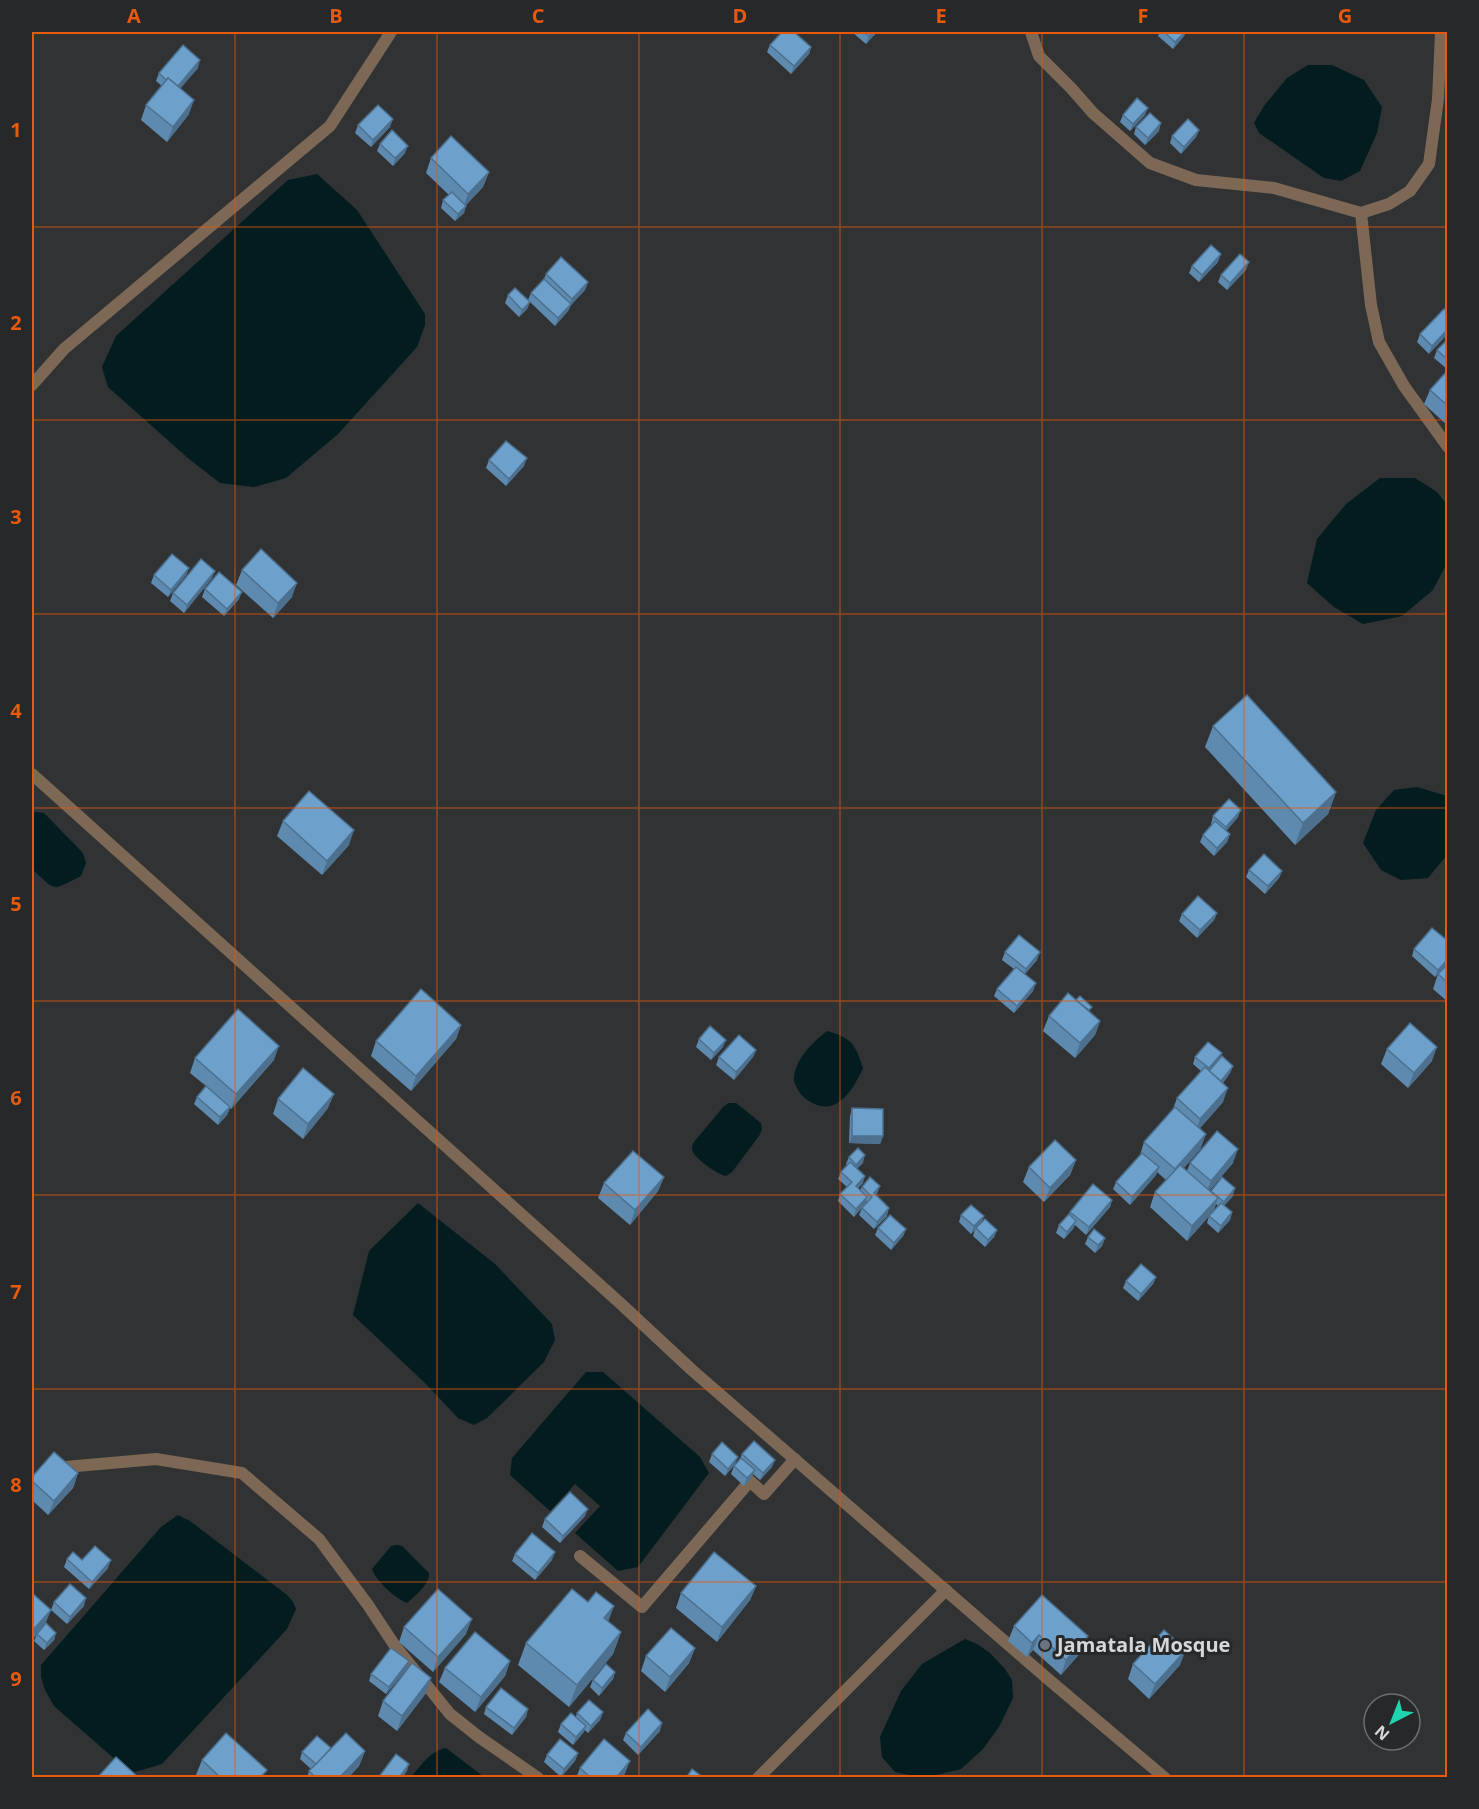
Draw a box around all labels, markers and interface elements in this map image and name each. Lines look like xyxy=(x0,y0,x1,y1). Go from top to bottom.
text: A xyxy=(127,2,141,29)
text: B xyxy=(329,2,343,29)
text: C xyxy=(532,2,545,29)
text: D xyxy=(733,2,747,29)
text: E xyxy=(935,2,947,29)
text: F xyxy=(1138,2,1148,29)
text: G xyxy=(1338,2,1352,29)
text: 1 xyxy=(10,116,22,143)
text: 2 xyxy=(10,309,22,336)
text: 3 xyxy=(10,503,22,530)
text: 4 xyxy=(10,697,22,724)
text: 5 xyxy=(10,890,22,917)
text: 6 xyxy=(10,1084,22,1111)
text: 7 xyxy=(10,1278,22,1305)
text: 8 xyxy=(10,1471,22,1498)
place label: Jamatala Mosque xyxy=(1055,1631,1230,1658)
marker: Jamatala Mosque xyxy=(1038,1638,1052,1652)
text: 9 xyxy=(10,1665,22,1692)
north arrow xyxy=(1362,1692,1422,1752)
text: N xyxy=(1370,1721,1394,1746)

